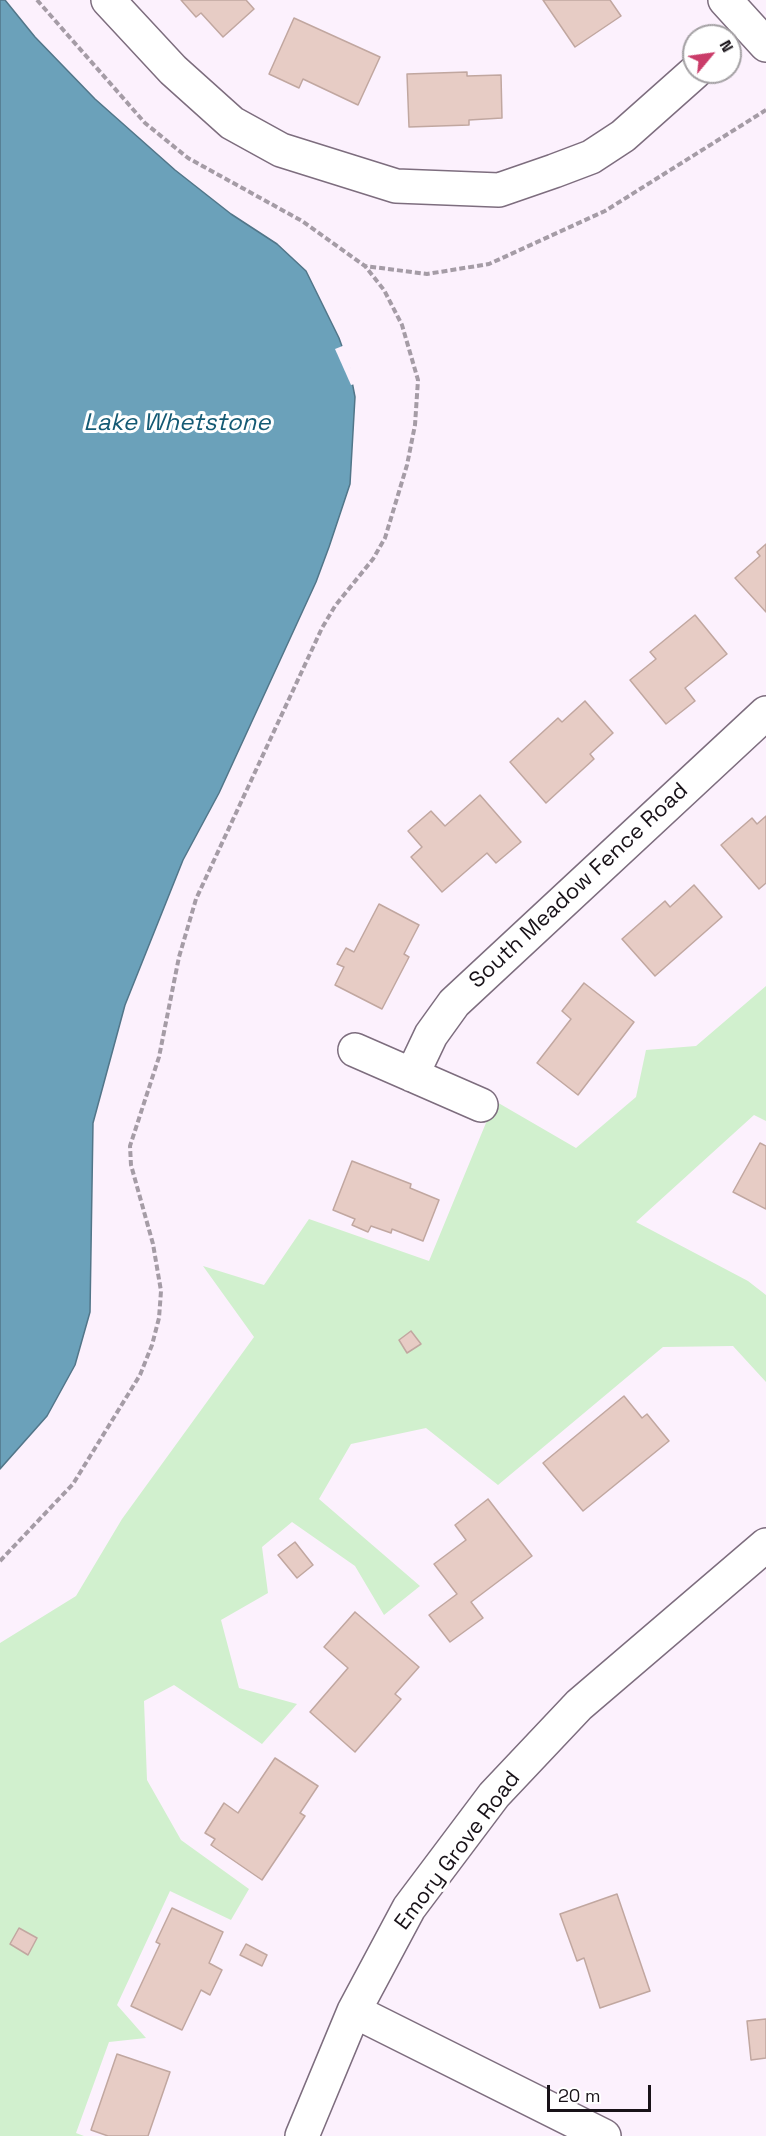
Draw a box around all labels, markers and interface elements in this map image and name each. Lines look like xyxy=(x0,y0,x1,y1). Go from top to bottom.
north arrow xyxy=(682,24,742,84)
text: N xyxy=(715,36,738,56)
water label: Lake Whetstone xyxy=(84,409,270,437)
street label: South Meadow Fence Road xyxy=(464,778,694,994)
street label: Emory Grove Road xyxy=(390,1766,526,1936)
scale bar xyxy=(550,2073,654,2111)
text: 20 m xyxy=(558,2084,601,2107)

